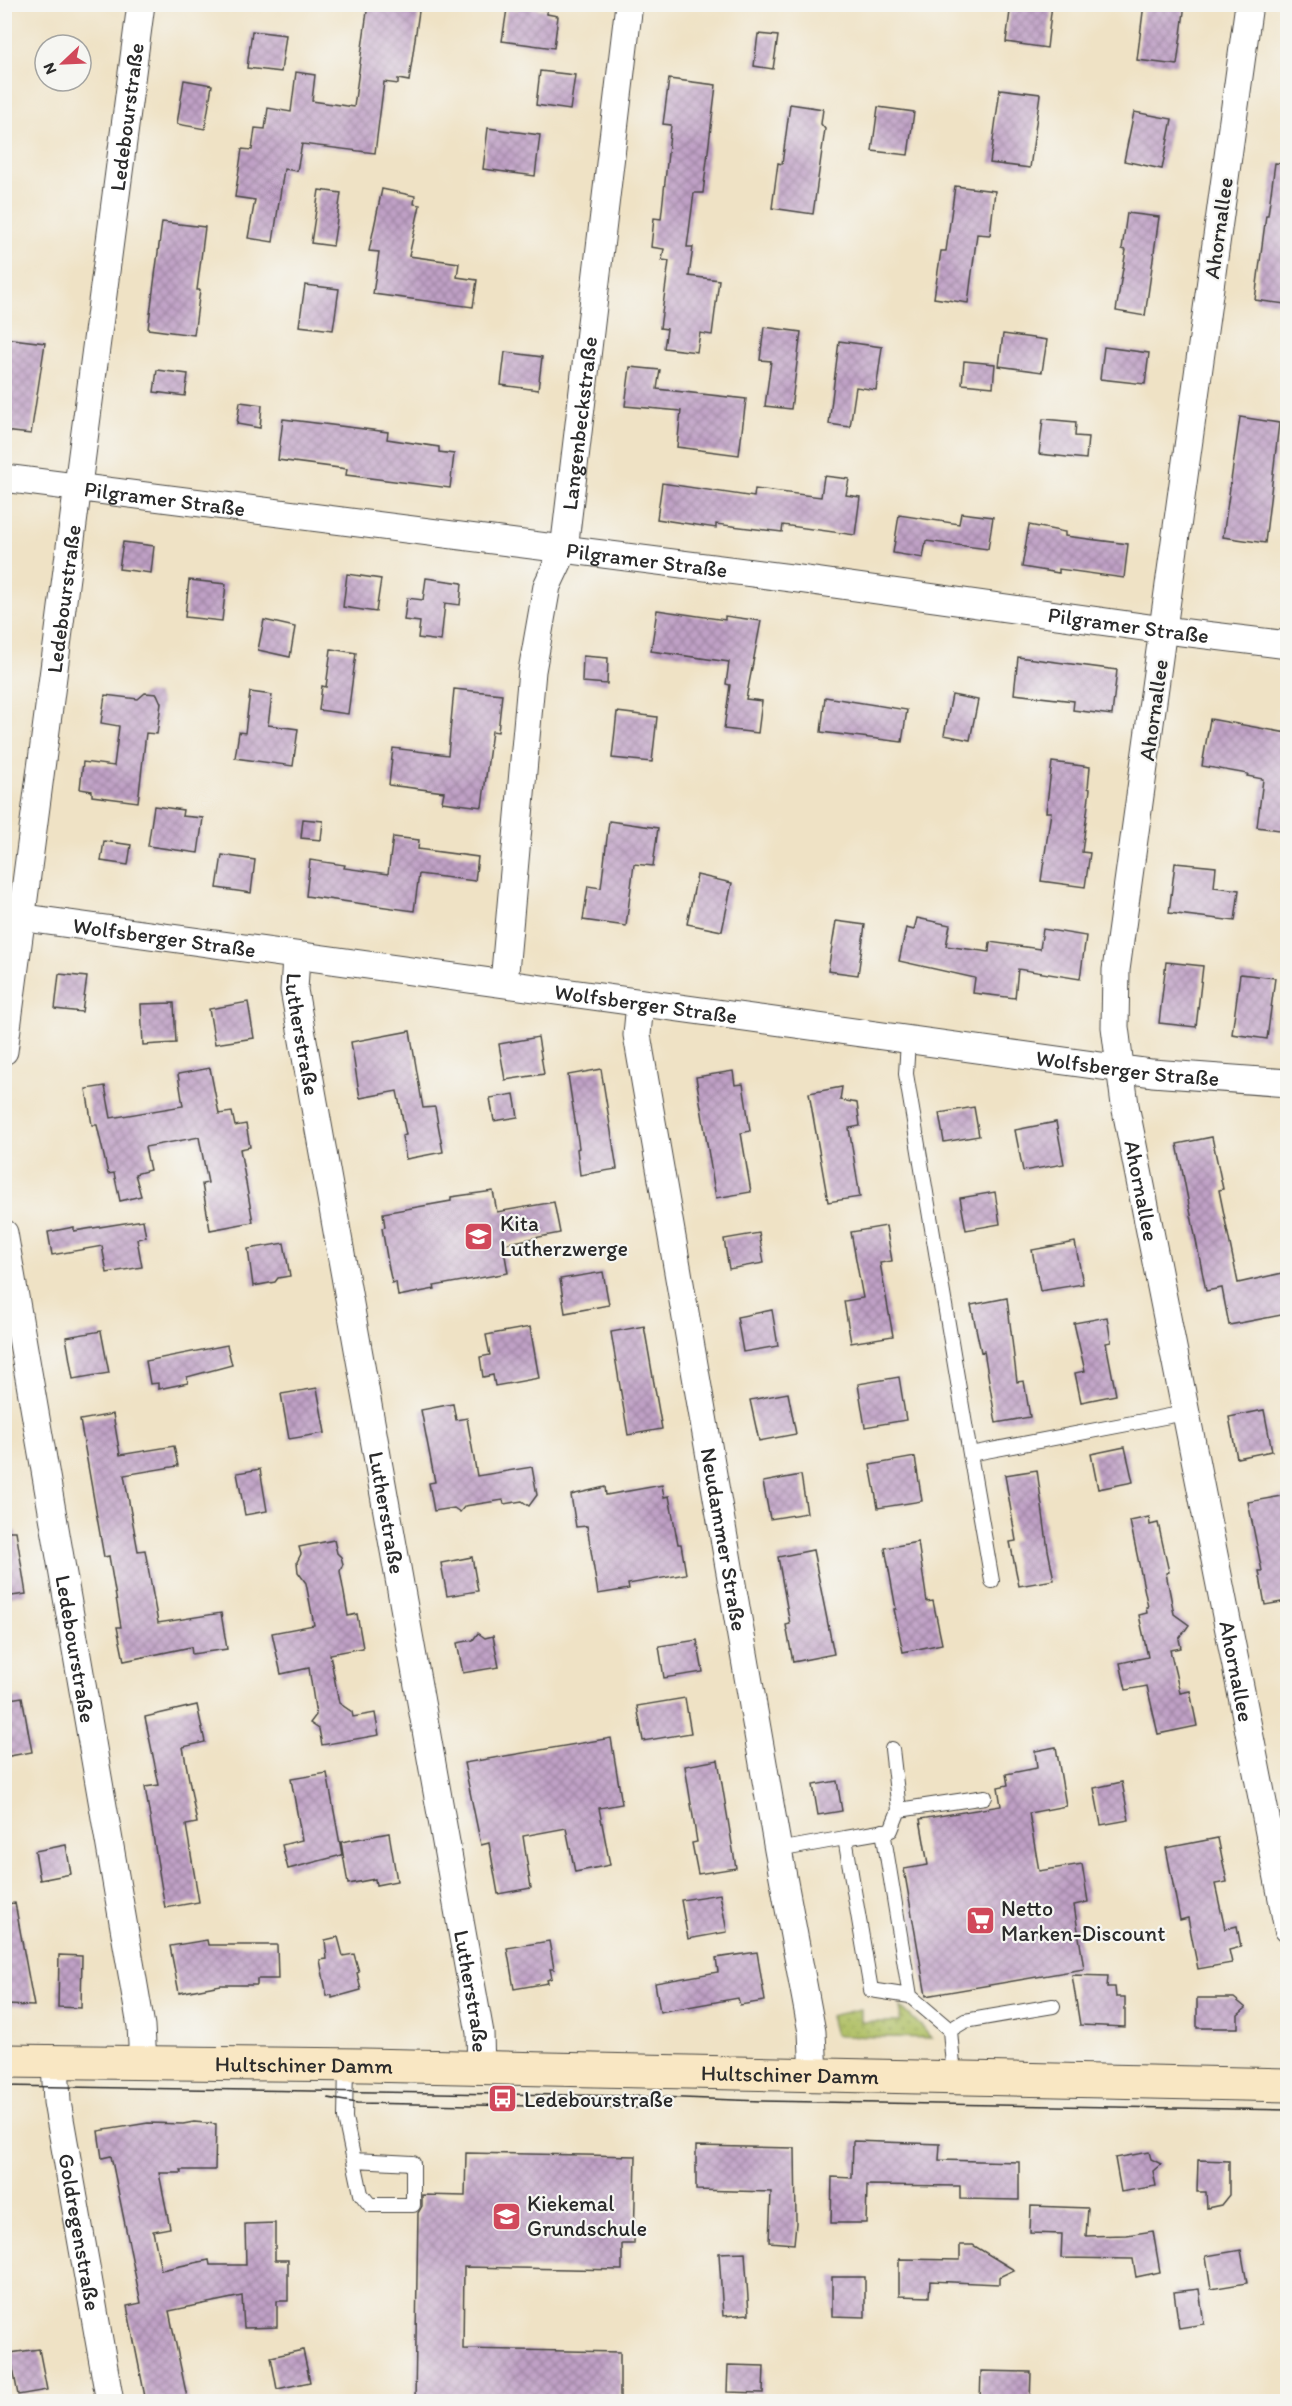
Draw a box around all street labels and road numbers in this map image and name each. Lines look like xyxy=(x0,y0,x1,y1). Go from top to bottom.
street label: Ledebourstraße xyxy=(104,41,150,193)
street label: Ahornallee xyxy=(1198,176,1239,281)
street label: Langenbeckstraße xyxy=(556,335,603,512)
street label: Pilgramer Straße xyxy=(82,475,247,523)
street label: Ledebourstraße xyxy=(41,523,87,675)
street label: Pilgramer Straße xyxy=(565,537,729,584)
street label: Pilgramer Straße xyxy=(1046,601,1210,649)
street label: Ahornallee xyxy=(1133,658,1174,763)
street label: Wolfsberger Straße xyxy=(71,912,258,964)
street label: Lutherstraße xyxy=(280,972,326,1098)
street label: Wolfsberger Straße xyxy=(553,978,739,1030)
street label: Wolfsberger Straße xyxy=(1034,1044,1220,1092)
street label: Ahornallee xyxy=(1118,1138,1165,1244)
street label: Neudammer Straße xyxy=(695,1446,753,1633)
street label: Lutherstraße xyxy=(363,1449,411,1576)
street label: Ledebourstraße xyxy=(49,1573,101,1725)
street label: Ahornallee xyxy=(1213,1619,1260,1724)
street label: Lutherstraße xyxy=(448,1928,494,2053)
street label: Hultschiner Damm xyxy=(215,2050,394,2080)
street label: Hultschiner Damm xyxy=(701,2059,880,2090)
street label: Goldregenstraße xyxy=(52,2151,107,2313)

